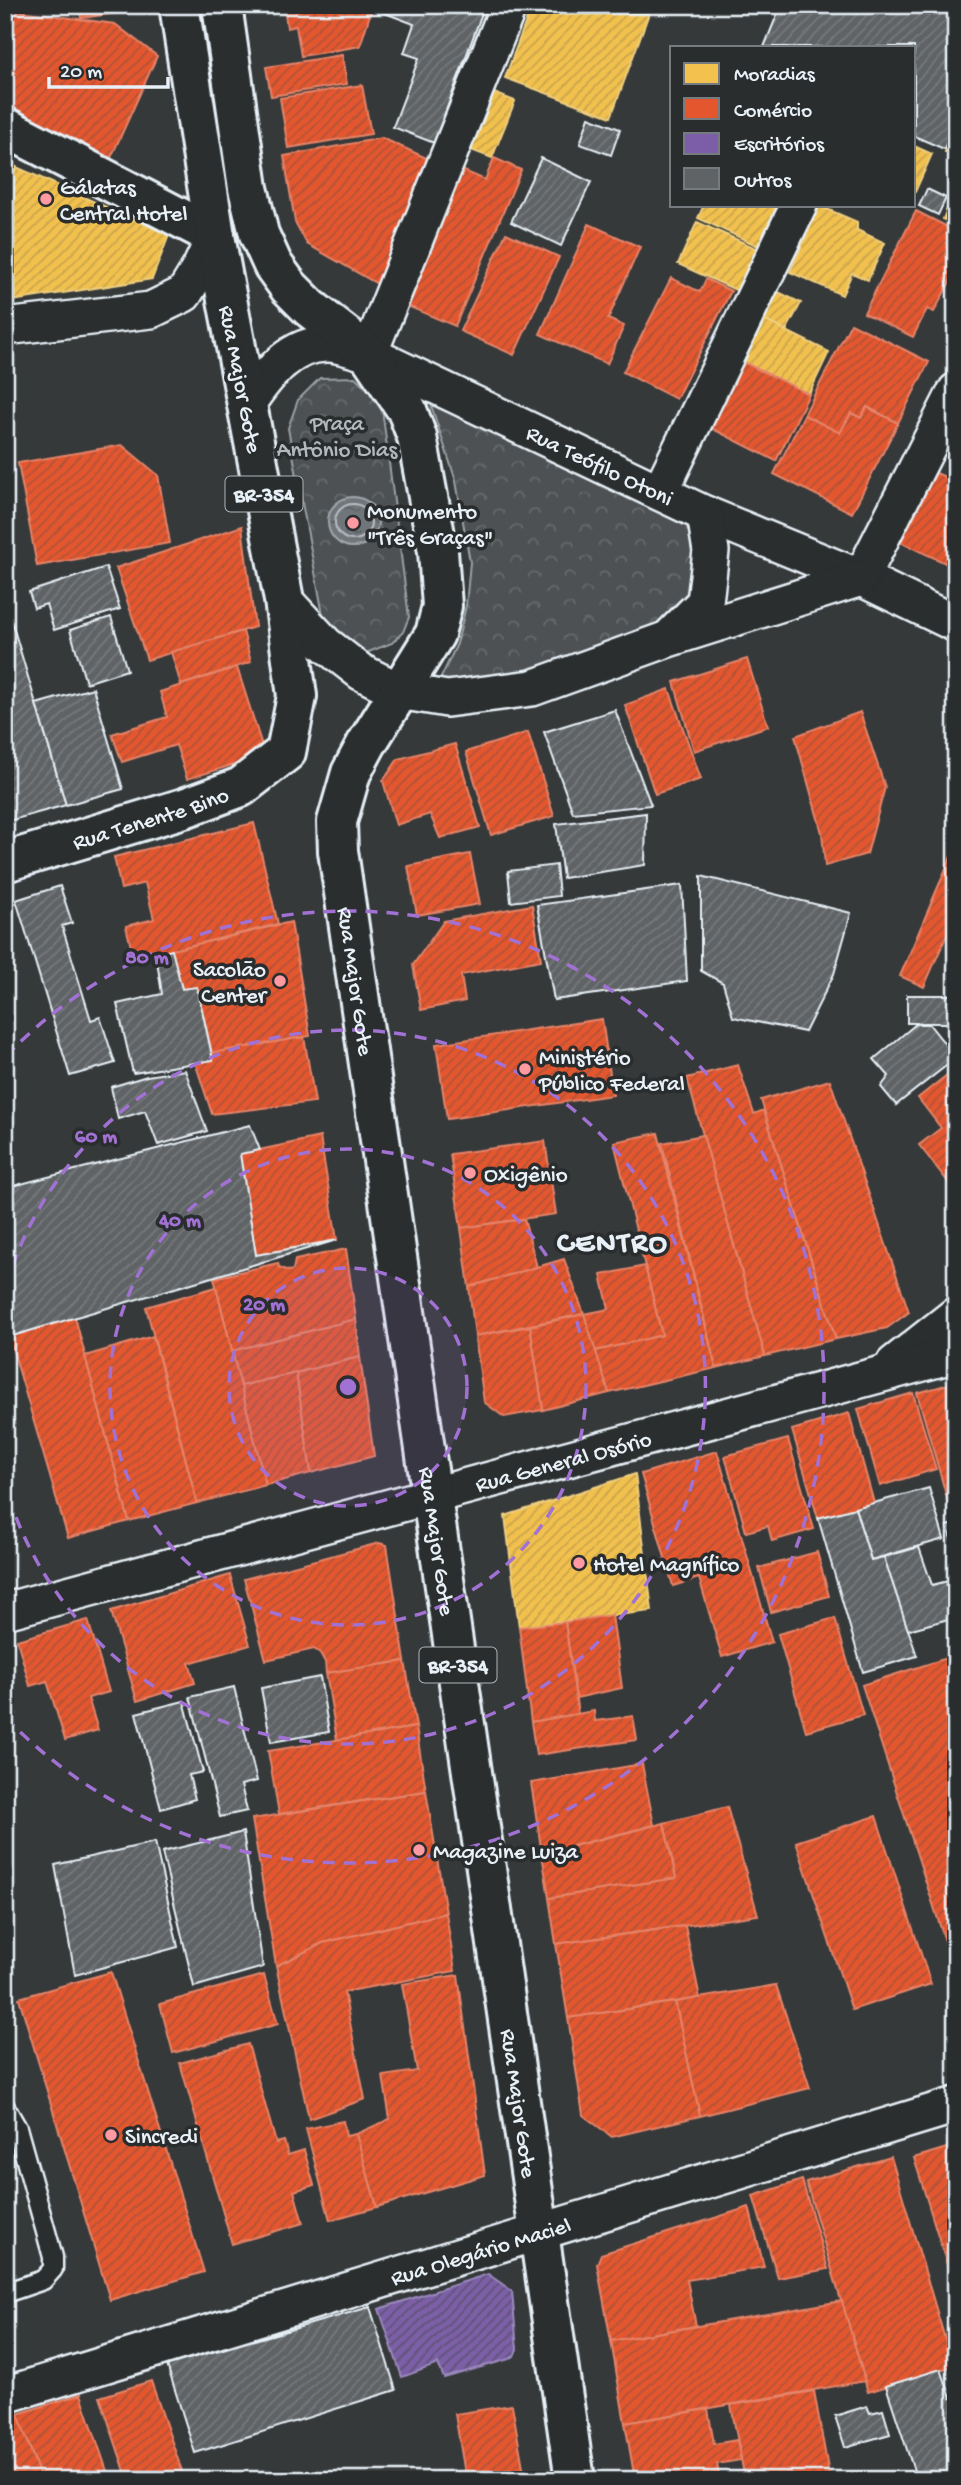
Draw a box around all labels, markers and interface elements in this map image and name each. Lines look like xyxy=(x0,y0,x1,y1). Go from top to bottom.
scale bar xyxy=(49,46,168,90)
legend xyxy=(670,46,916,206)
text: 20 m xyxy=(60,61,102,86)
text: Moradias xyxy=(734,64,816,89)
text: Comércio xyxy=(734,100,812,125)
text: Escritórios xyxy=(734,134,825,159)
text: Outros xyxy=(734,170,792,195)
place label: Gálatas Central Hotel xyxy=(60,176,187,229)
marker: Gálatas Central Hotel xyxy=(38,191,54,207)
street label: Rua Major Gote xyxy=(211,304,266,457)
park label: Praça Antônio Dias xyxy=(277,412,398,465)
street label: Rua Teófilo Otoni xyxy=(521,421,677,514)
road number: BR-354 xyxy=(226,476,302,512)
place label: Monumento "Três Graças" xyxy=(367,500,493,553)
marker: Monumento "Três Graças" xyxy=(345,515,361,531)
street label: Rua Tenente Bino xyxy=(70,783,233,858)
street label: Rua Major Gote xyxy=(329,905,378,1059)
text: 80 m xyxy=(125,947,169,972)
place label: Sacolão Center xyxy=(193,958,268,1011)
marker: Sacolão Center xyxy=(272,973,288,989)
place label: Ministério Público Federal xyxy=(538,1046,685,1099)
marker: Ministério Público Federal xyxy=(517,1061,533,1077)
text: 60 m xyxy=(75,1126,117,1151)
place label: Oxigênio xyxy=(484,1163,568,1190)
marker: Oxigênio xyxy=(462,1165,478,1181)
text: 40 m xyxy=(158,1210,201,1235)
district label: CENTRO xyxy=(557,1228,669,1263)
text: 20 m xyxy=(243,1294,285,1319)
centre of rings xyxy=(336,1375,360,1399)
street label: Rua General Osório xyxy=(473,1427,655,1500)
street label: Rua Major Gote xyxy=(411,1465,459,1619)
place label: Hotel Magnífico xyxy=(593,1553,739,1580)
marker: Hotel Magnífico xyxy=(571,1555,587,1571)
road number: BR-354 xyxy=(420,1648,496,1682)
place label: Magazine Luiza xyxy=(433,1840,579,1867)
marker: Magazine Luiza xyxy=(411,1842,427,1858)
street label: Rua Major Gote xyxy=(493,2028,541,2181)
place label: Sincredi xyxy=(125,2125,198,2152)
marker: Sincredi xyxy=(103,2127,119,2143)
street label: Rua Olegário Maciel xyxy=(388,2213,575,2294)

